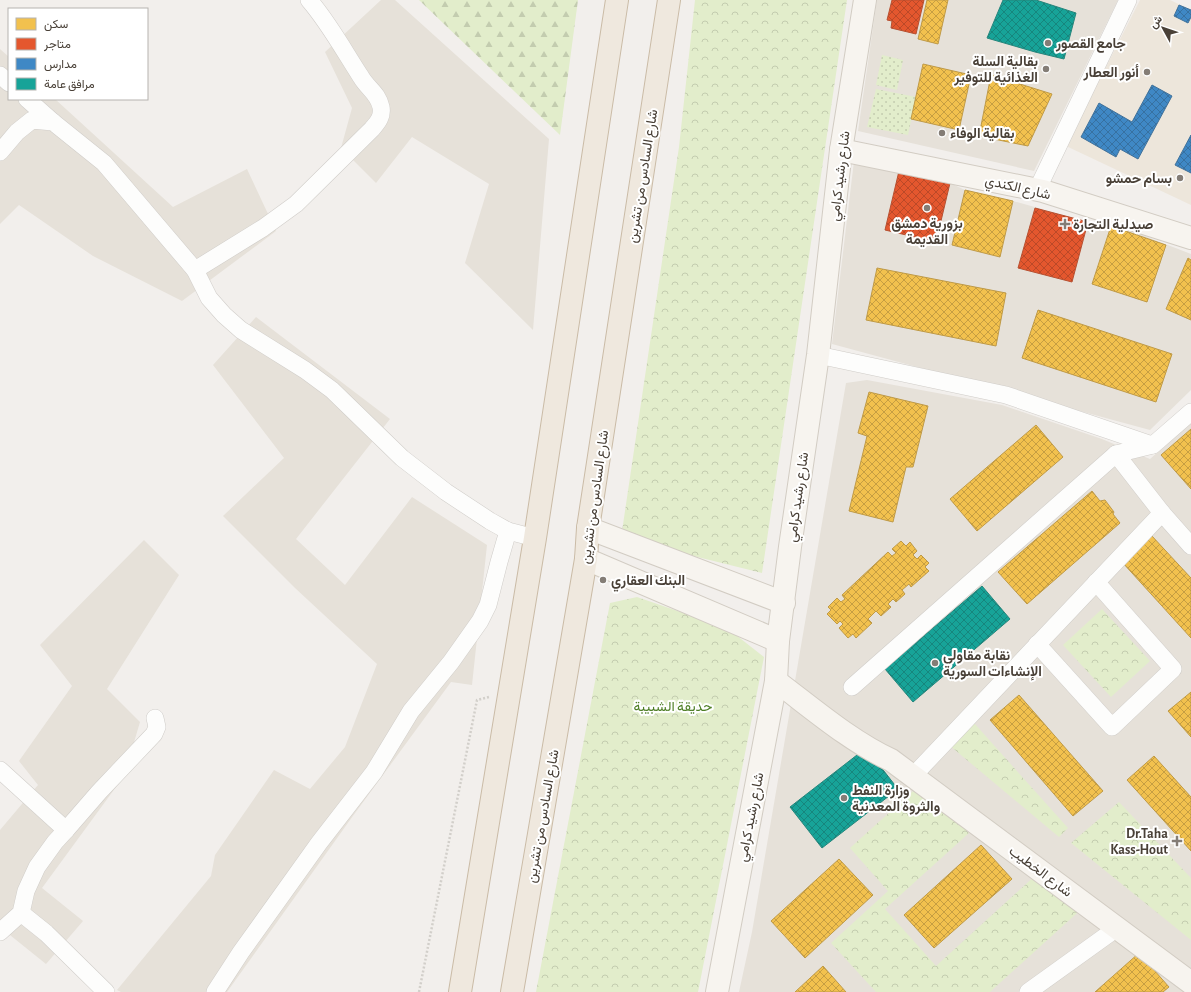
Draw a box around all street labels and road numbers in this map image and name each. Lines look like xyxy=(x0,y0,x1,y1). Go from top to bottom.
street label: شارع السادس من تشرين xyxy=(626,108,663,244)
street label: شارع رشيد كرامي xyxy=(828,130,856,223)
street label: شارع الكندي xyxy=(983,174,1052,206)
street label: شارع السادس من تشرين xyxy=(579,429,614,565)
street label: شارع رشيد كرامي xyxy=(785,451,815,544)
street label: شارع السادس من تشرين xyxy=(524,748,565,884)
street label: شارع رشيد كرامي xyxy=(735,771,770,864)
street label: شارع الخطيب xyxy=(1004,844,1074,902)

